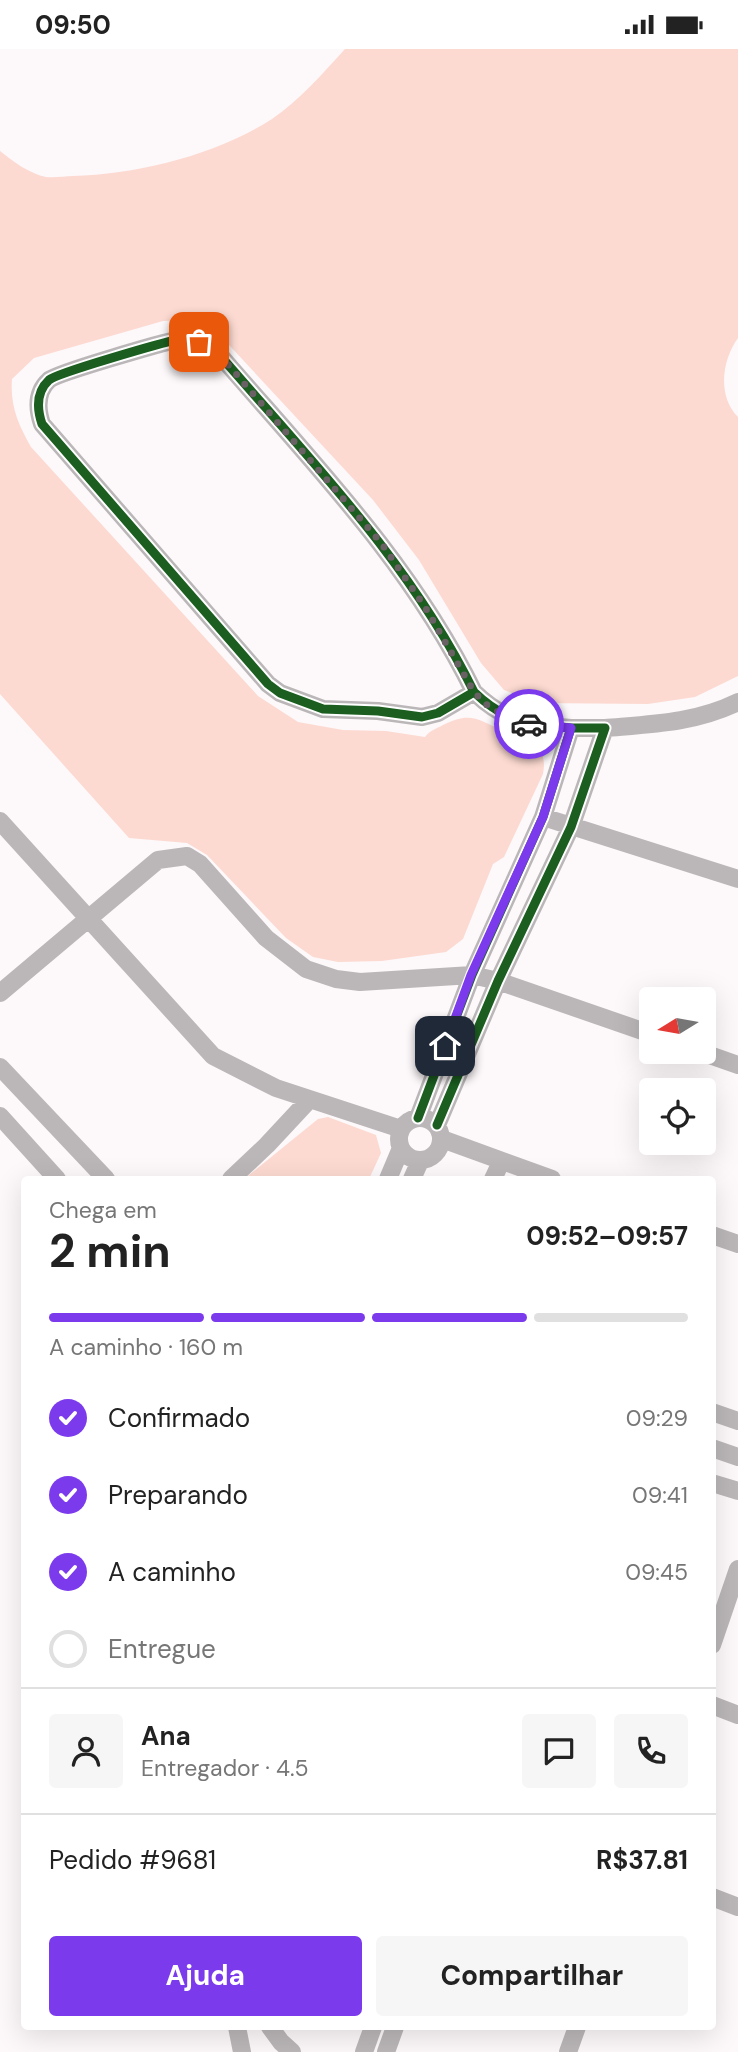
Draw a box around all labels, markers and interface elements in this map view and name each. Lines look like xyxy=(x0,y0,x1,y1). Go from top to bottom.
text: 09:50 xyxy=(35,8,111,42)
pin xyxy=(169,312,229,372)
icon: bag xyxy=(180,323,218,361)
courier xyxy=(494,689,564,759)
icon: car xyxy=(510,705,548,743)
north arrow xyxy=(639,987,716,1064)
map controls xyxy=(639,987,716,1155)
pin xyxy=(415,1016,475,1076)
icon: home xyxy=(426,1027,464,1065)
button: locate xyxy=(639,1078,716,1155)
text: Chega em xyxy=(49,1195,157,1225)
text: 09:52–09:57 xyxy=(526,1219,688,1253)
text: 2 min xyxy=(49,1221,171,1281)
text: A caminho · 160 m xyxy=(49,1332,243,1362)
icon: check xyxy=(49,1399,87,1437)
text: Confirmado xyxy=(108,1401,250,1435)
text: 09:29 xyxy=(626,1403,688,1433)
icon: check xyxy=(49,1476,87,1514)
text: Preparando xyxy=(108,1478,248,1512)
text: 09:41 xyxy=(632,1480,688,1510)
icon: check xyxy=(49,1553,87,1591)
text: A caminho xyxy=(108,1555,236,1589)
text: 09:45 xyxy=(625,1557,688,1587)
text: Entregue xyxy=(108,1632,216,1666)
button: person xyxy=(49,1714,123,1788)
button: chat xyxy=(522,1714,596,1788)
button: phone xyxy=(614,1714,688,1788)
text: Ana xyxy=(141,1719,191,1753)
text: Entregador · 4.5 xyxy=(141,1753,309,1783)
text: Pedido #9681 xyxy=(49,1843,216,1877)
text: R$37.81 xyxy=(596,1843,688,1877)
button: Ajuda xyxy=(49,1936,362,2016)
button: Compartilhar xyxy=(376,1936,688,2016)

